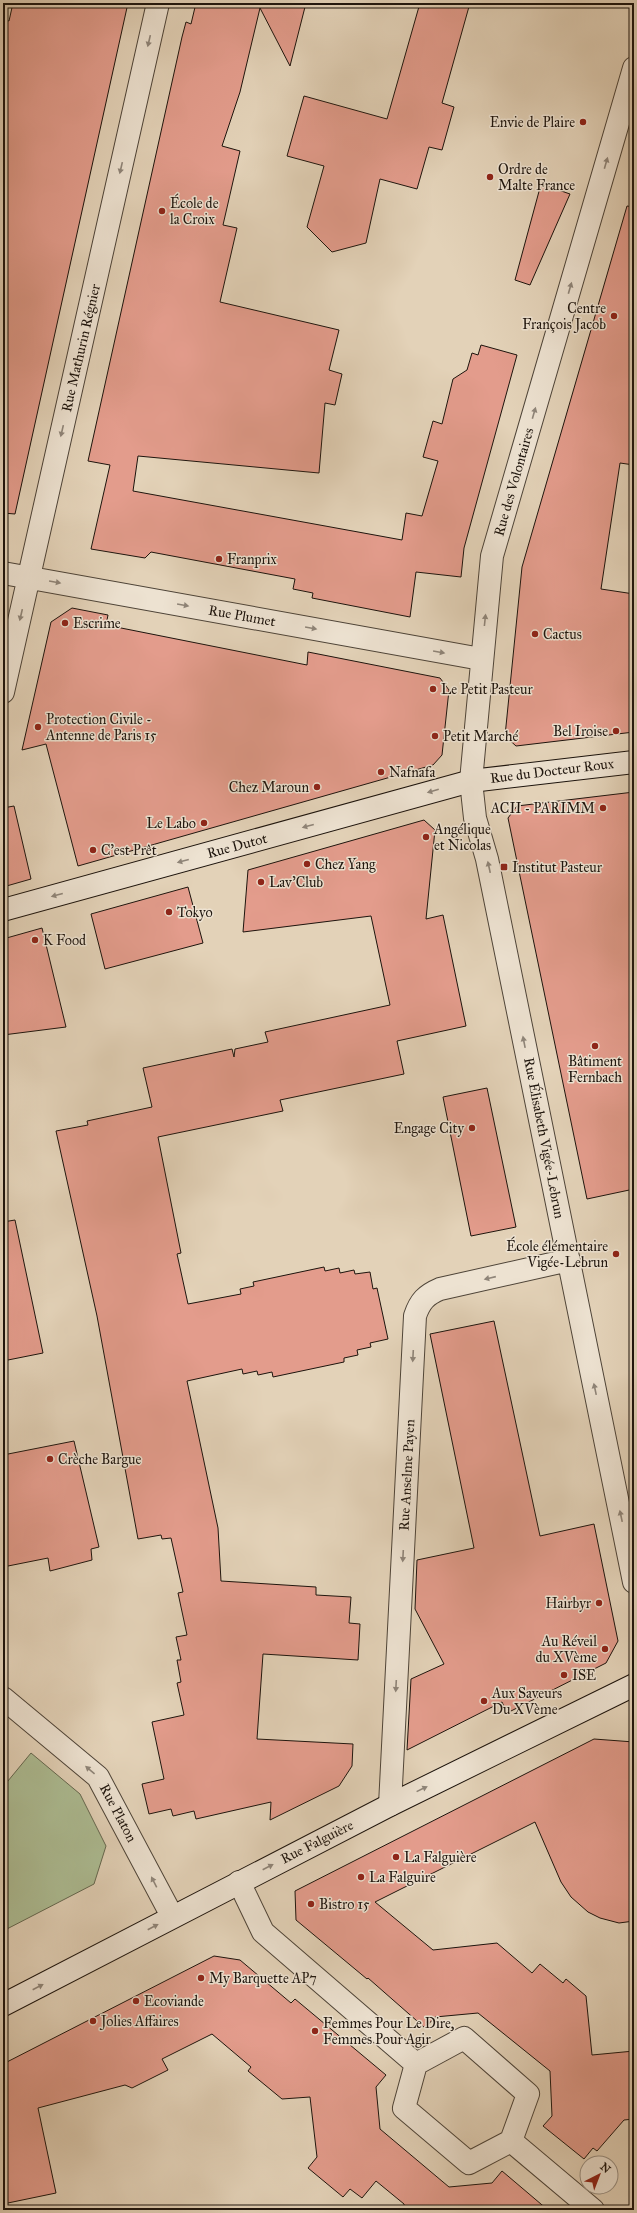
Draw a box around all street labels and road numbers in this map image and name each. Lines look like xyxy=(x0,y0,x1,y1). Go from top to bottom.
street label: Rue Mathurin Régnier xyxy=(58,282,104,414)
street label: Rue des Volontaires xyxy=(490,426,538,538)
street label: Rue Plumet xyxy=(207,602,277,630)
street label: Rue du Docteur Roux xyxy=(489,755,616,787)
street label: Rue Dutot xyxy=(205,830,269,862)
street label: Rue Élisabeth Vigée-Lebrun xyxy=(520,1056,570,1220)
street label: Rue Anselme Payen xyxy=(396,1418,418,1531)
street label: Rue Platon xyxy=(96,1781,141,1845)
street label: Rue Falguière xyxy=(278,1816,356,1868)

